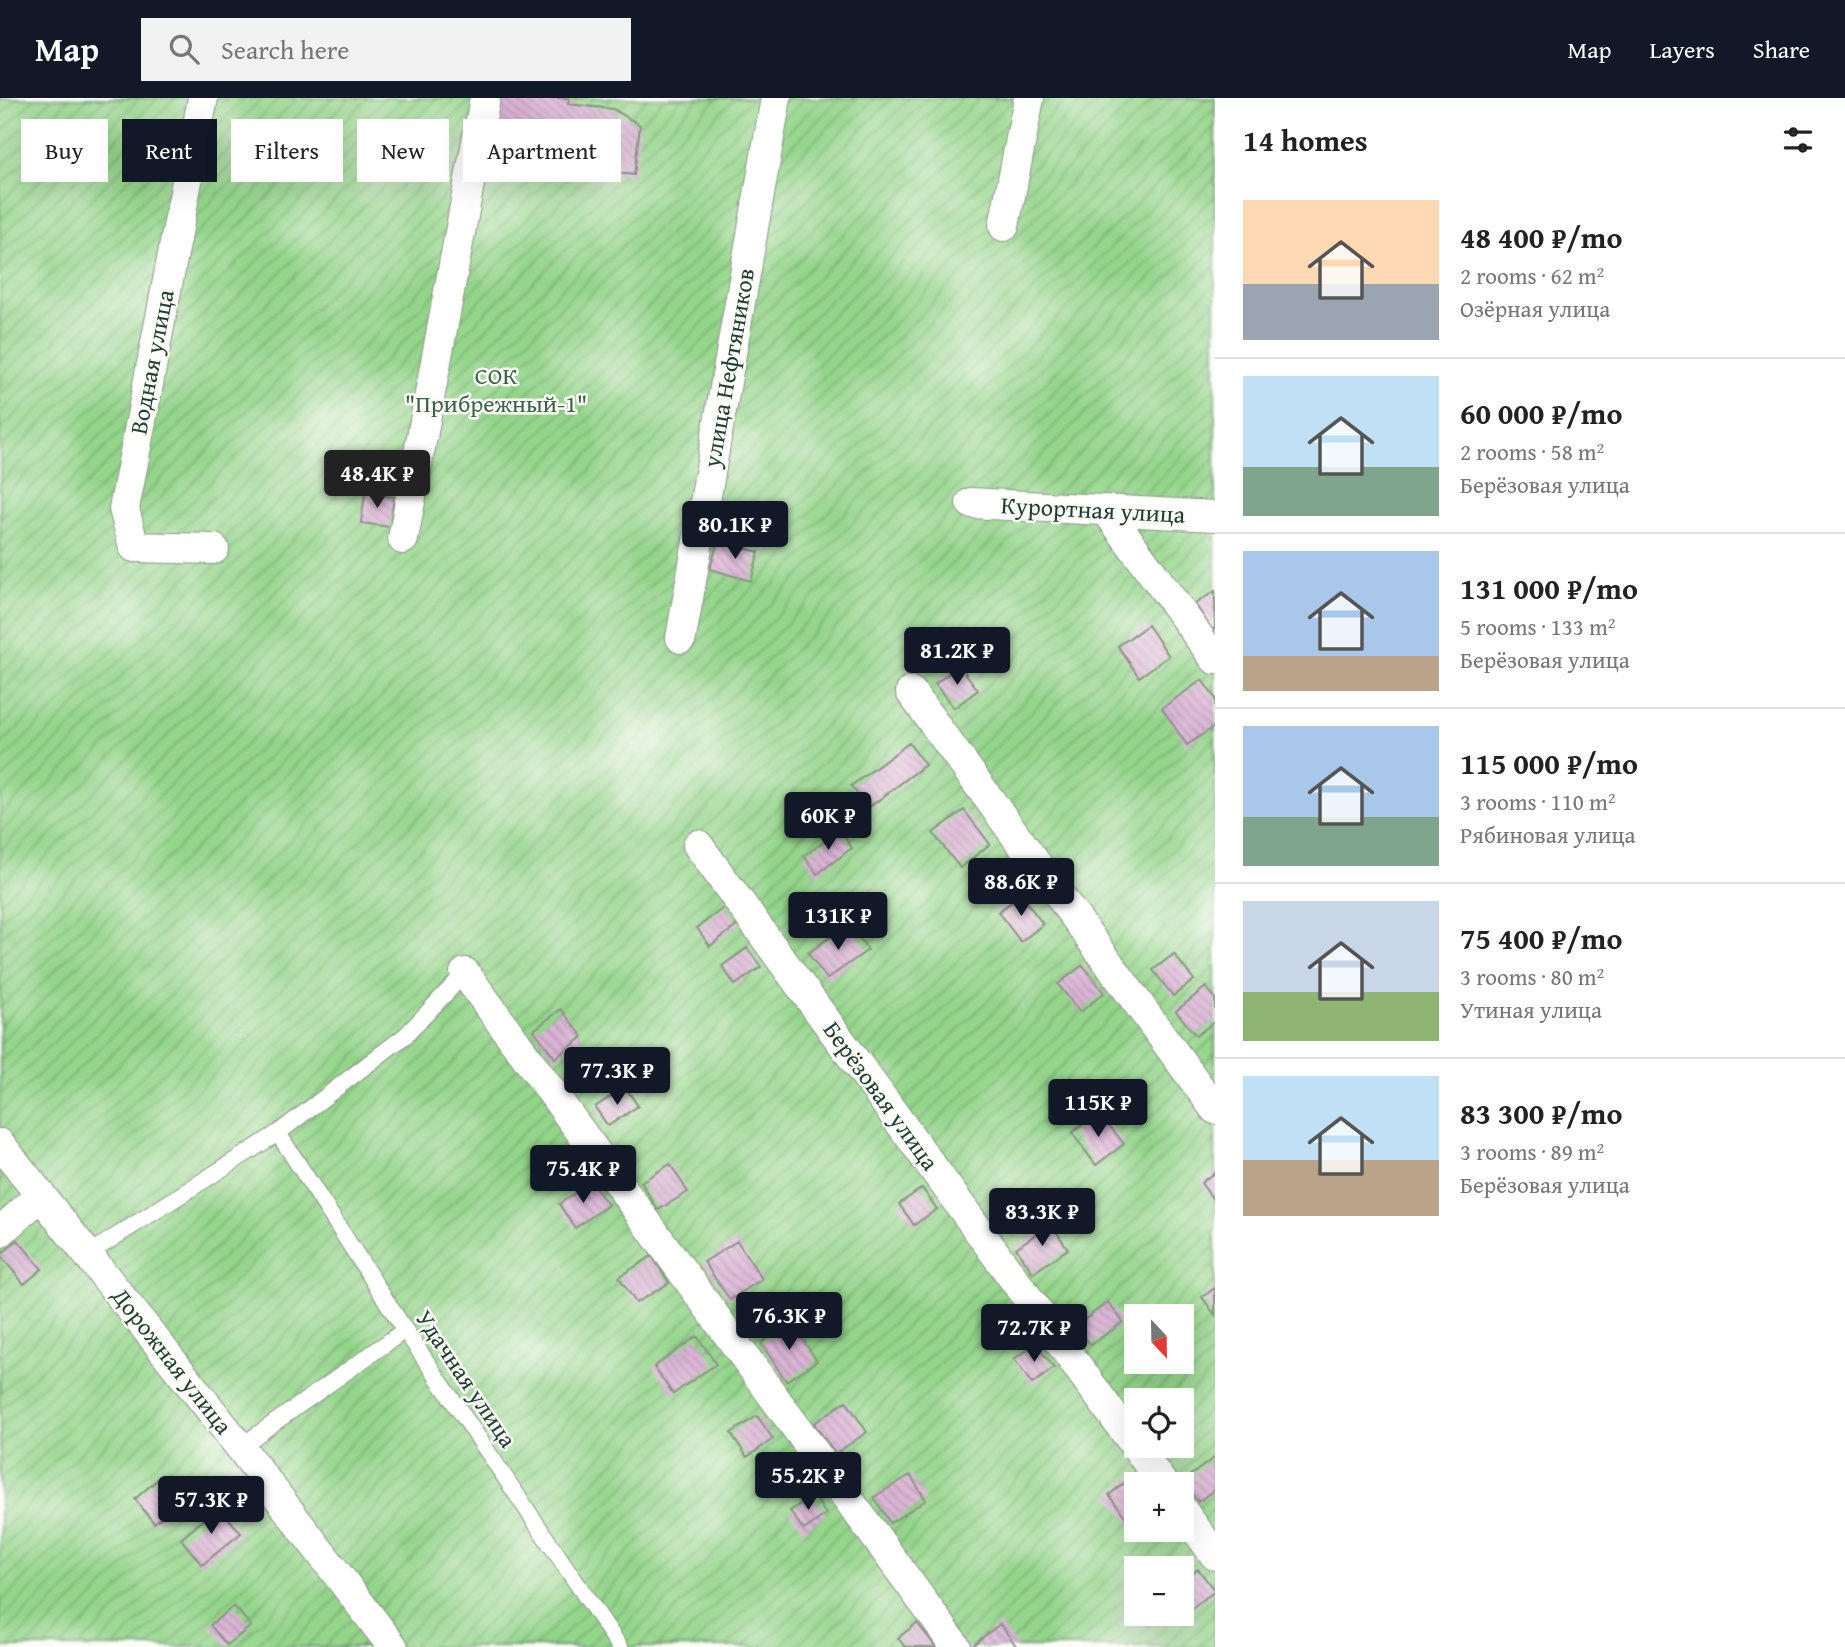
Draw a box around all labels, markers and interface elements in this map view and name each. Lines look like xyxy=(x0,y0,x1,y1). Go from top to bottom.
search box xyxy=(141,18,631,81)
text: Map xyxy=(35,25,99,73)
icon: search xyxy=(165,30,203,68)
text: Search here xyxy=(221,30,349,69)
text: Map xyxy=(1568,32,1611,67)
text: Layers xyxy=(1649,32,1715,67)
text: Share xyxy=(1753,32,1810,67)
text: 14 homes xyxy=(1243,118,1368,162)
chip: Buy xyxy=(21,119,108,182)
chip: Rent xyxy=(122,119,217,182)
chip: Filters xyxy=(231,119,343,182)
chip: New xyxy=(357,119,449,182)
chip: Apartment xyxy=(463,119,621,182)
icon: filters xyxy=(1779,121,1817,159)
text: 48 400 ₽/mo xyxy=(1460,215,1623,259)
icon: home xyxy=(1299,228,1383,312)
text: 2 rooms · 62 m² xyxy=(1460,259,1604,292)
street label: улица Нефтяников xyxy=(694,266,763,471)
street label: Водная улица xyxy=(120,286,183,437)
text: Озёрная улица xyxy=(1460,292,1610,325)
park label: СОК "Прибрежный-1" xyxy=(405,358,587,421)
text: 60 000 ₽/mo xyxy=(1460,391,1623,435)
icon: home xyxy=(1299,404,1383,488)
text: 2 rooms · 58 m² xyxy=(1460,435,1604,468)
pin: 48.4K ₽ xyxy=(312,450,442,510)
text: 48.4K ₽ xyxy=(340,456,414,489)
text: Берёзовая улица xyxy=(1460,468,1630,501)
street label: Курортная улица xyxy=(1000,487,1187,532)
pin: 80.1K ₽ xyxy=(670,502,800,561)
text: 80.1K ₽ xyxy=(698,507,772,540)
text: 131 000 ₽/mo xyxy=(1460,566,1638,610)
icon: home xyxy=(1299,579,1383,663)
text: 5 rooms · 133 m² xyxy=(1460,610,1615,643)
pin: 81.2K ₽ xyxy=(892,628,1022,687)
text: 81.2K ₽ xyxy=(920,633,994,666)
text: Берёзовая улица xyxy=(1460,643,1630,676)
text: 115 000 ₽/mo xyxy=(1460,741,1638,785)
icon: home xyxy=(1299,754,1383,838)
text: 3 rooms · 110 m² xyxy=(1460,785,1615,818)
pin: 60K ₽ xyxy=(779,792,877,852)
text: 60K ₽ xyxy=(800,798,856,831)
text: Рябиновая улица xyxy=(1460,818,1636,851)
pin: 88.6K ₽ xyxy=(956,858,1086,918)
text: 88.6K ₽ xyxy=(984,864,1058,897)
pin: 131K ₽ xyxy=(781,892,895,952)
text: 131K ₽ xyxy=(804,898,872,931)
text: 75 400 ₽/mo xyxy=(1460,916,1623,960)
icon: home xyxy=(1299,929,1383,1013)
text: 3 rooms · 80 m² xyxy=(1460,960,1604,993)
text: Утиная улица xyxy=(1460,993,1602,1026)
street label: Берёзовая улица xyxy=(815,1014,948,1178)
pin: 77.3K ₽ xyxy=(552,1048,682,1107)
text: 77.3K ₽ xyxy=(580,1053,654,1086)
pin: 115K ₽ xyxy=(1041,1080,1155,1139)
text: 115K ₽ xyxy=(1064,1085,1132,1118)
text: 83 300 ₽/mo xyxy=(1460,1091,1623,1135)
icon: home xyxy=(1299,1104,1383,1188)
text: 3 rooms · 89 m² xyxy=(1460,1135,1604,1168)
pin: 75.4K ₽ xyxy=(518,1146,648,1205)
text: 75.4K ₽ xyxy=(546,1151,620,1184)
text: Берёзовая улица xyxy=(1460,1168,1630,1201)
pin: 83.3K ₽ xyxy=(977,1188,1107,1248)
text: 83.3K ₽ xyxy=(1005,1194,1079,1227)
street label: Дорожная улица xyxy=(103,1279,241,1442)
pin: 76.3K ₽ xyxy=(724,1292,854,1352)
text: 76.3K ₽ xyxy=(752,1298,826,1331)
street label: Удачная улица xyxy=(407,1303,526,1455)
pin: 72.7K ₽ xyxy=(969,1304,1099,1364)
north arrow xyxy=(1124,1304,1194,1374)
map controls xyxy=(1124,1304,1194,1626)
text: 72.7K ₽ xyxy=(997,1310,1071,1343)
button: locate xyxy=(1124,1388,1194,1458)
pin: 55.2K ₽ xyxy=(743,1452,873,1512)
text: 55.2K ₽ xyxy=(771,1458,845,1491)
button: + xyxy=(1124,1472,1194,1542)
pin: 57.3K ₽ xyxy=(146,1476,276,1536)
text: 57.3K ₽ xyxy=(174,1482,248,1515)
button: − xyxy=(1124,1556,1194,1626)

